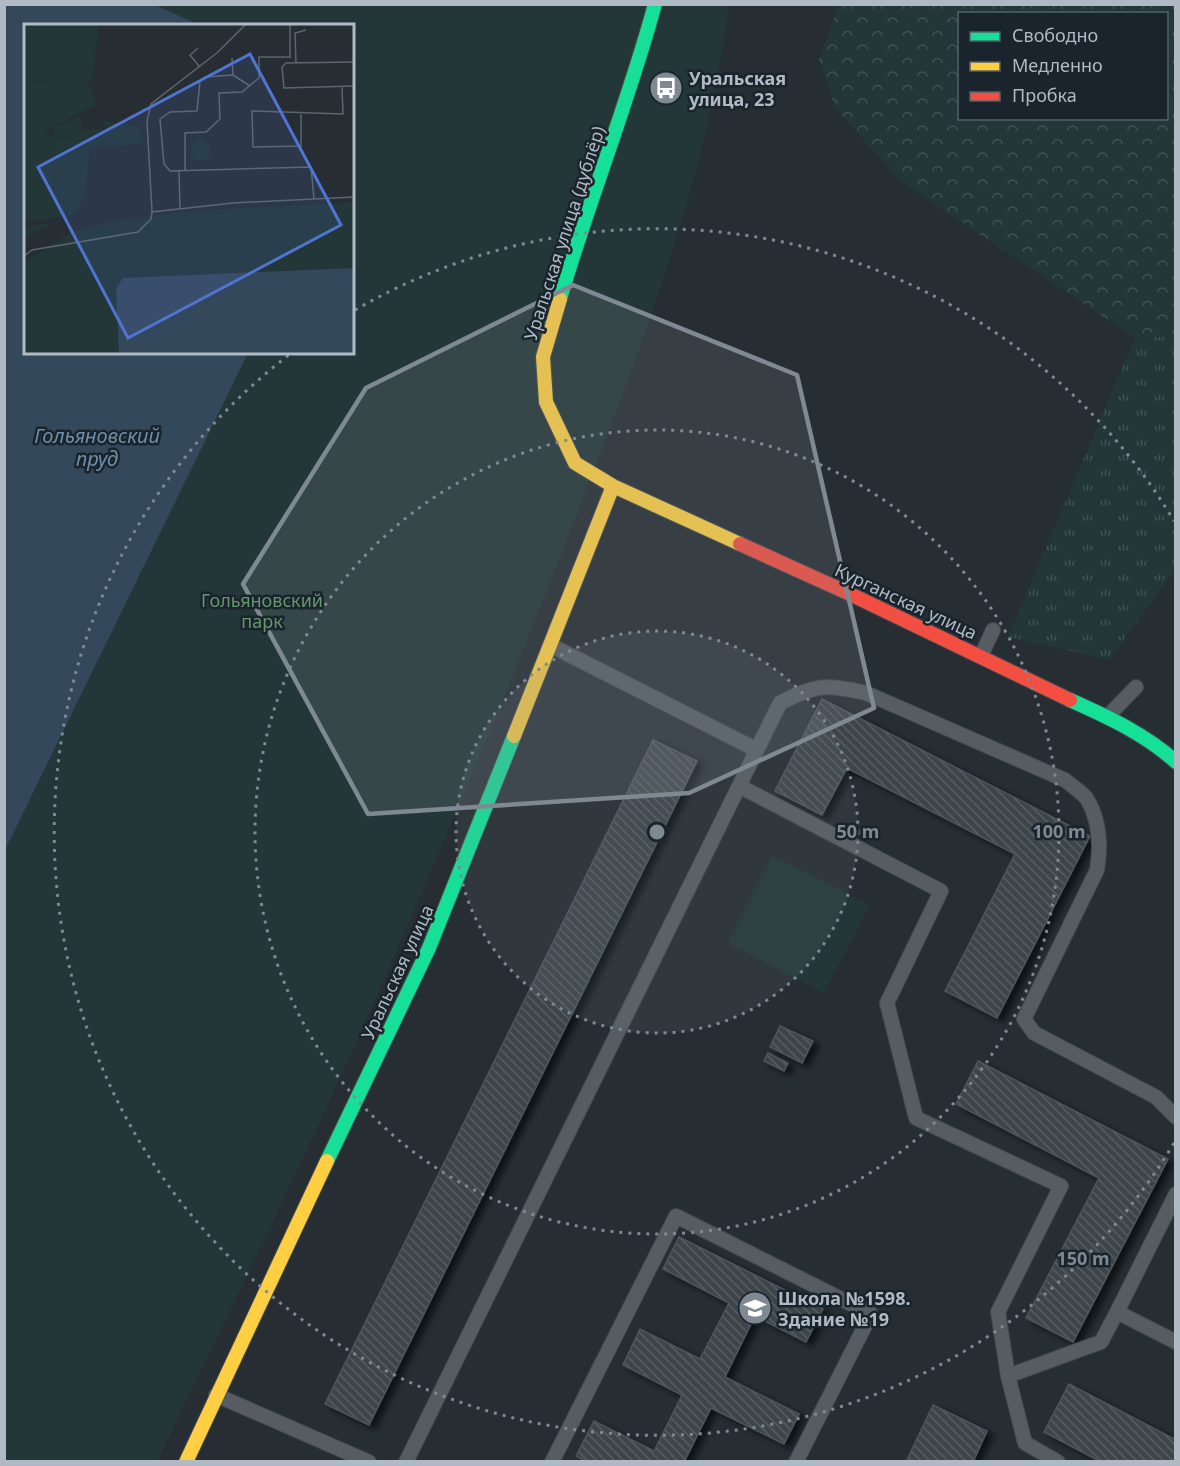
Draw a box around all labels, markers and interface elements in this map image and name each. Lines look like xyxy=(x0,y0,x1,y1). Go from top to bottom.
legend xyxy=(958,12,1168,120)
text: Свободно xyxy=(1012,23,1098,47)
inset map xyxy=(24,24,354,354)
text: Медленно xyxy=(1012,53,1103,77)
place label: Уральская улица, 23 xyxy=(688,66,786,111)
bus stop icon: Уральская улица, 23 xyxy=(648,70,684,106)
text: Пробка xyxy=(1012,83,1077,107)
street label: Уральская улица (дублёр) xyxy=(518,123,610,343)
water label: Гольяновский пруд xyxy=(34,422,160,472)
street label: Курганская улица xyxy=(831,558,981,644)
park label: Гольяновcкий парк xyxy=(201,588,323,633)
text: 50 m xyxy=(837,819,879,843)
text: 100 m xyxy=(1032,819,1086,843)
centre of rings xyxy=(647,822,667,842)
street label: Уральская улица xyxy=(355,901,439,1043)
text: 150 m xyxy=(1056,1246,1110,1270)
place label: Школа №1598. Здание №19 xyxy=(778,1286,910,1331)
school or university icon: Школа №1598. Здание №19 xyxy=(737,1290,773,1326)

